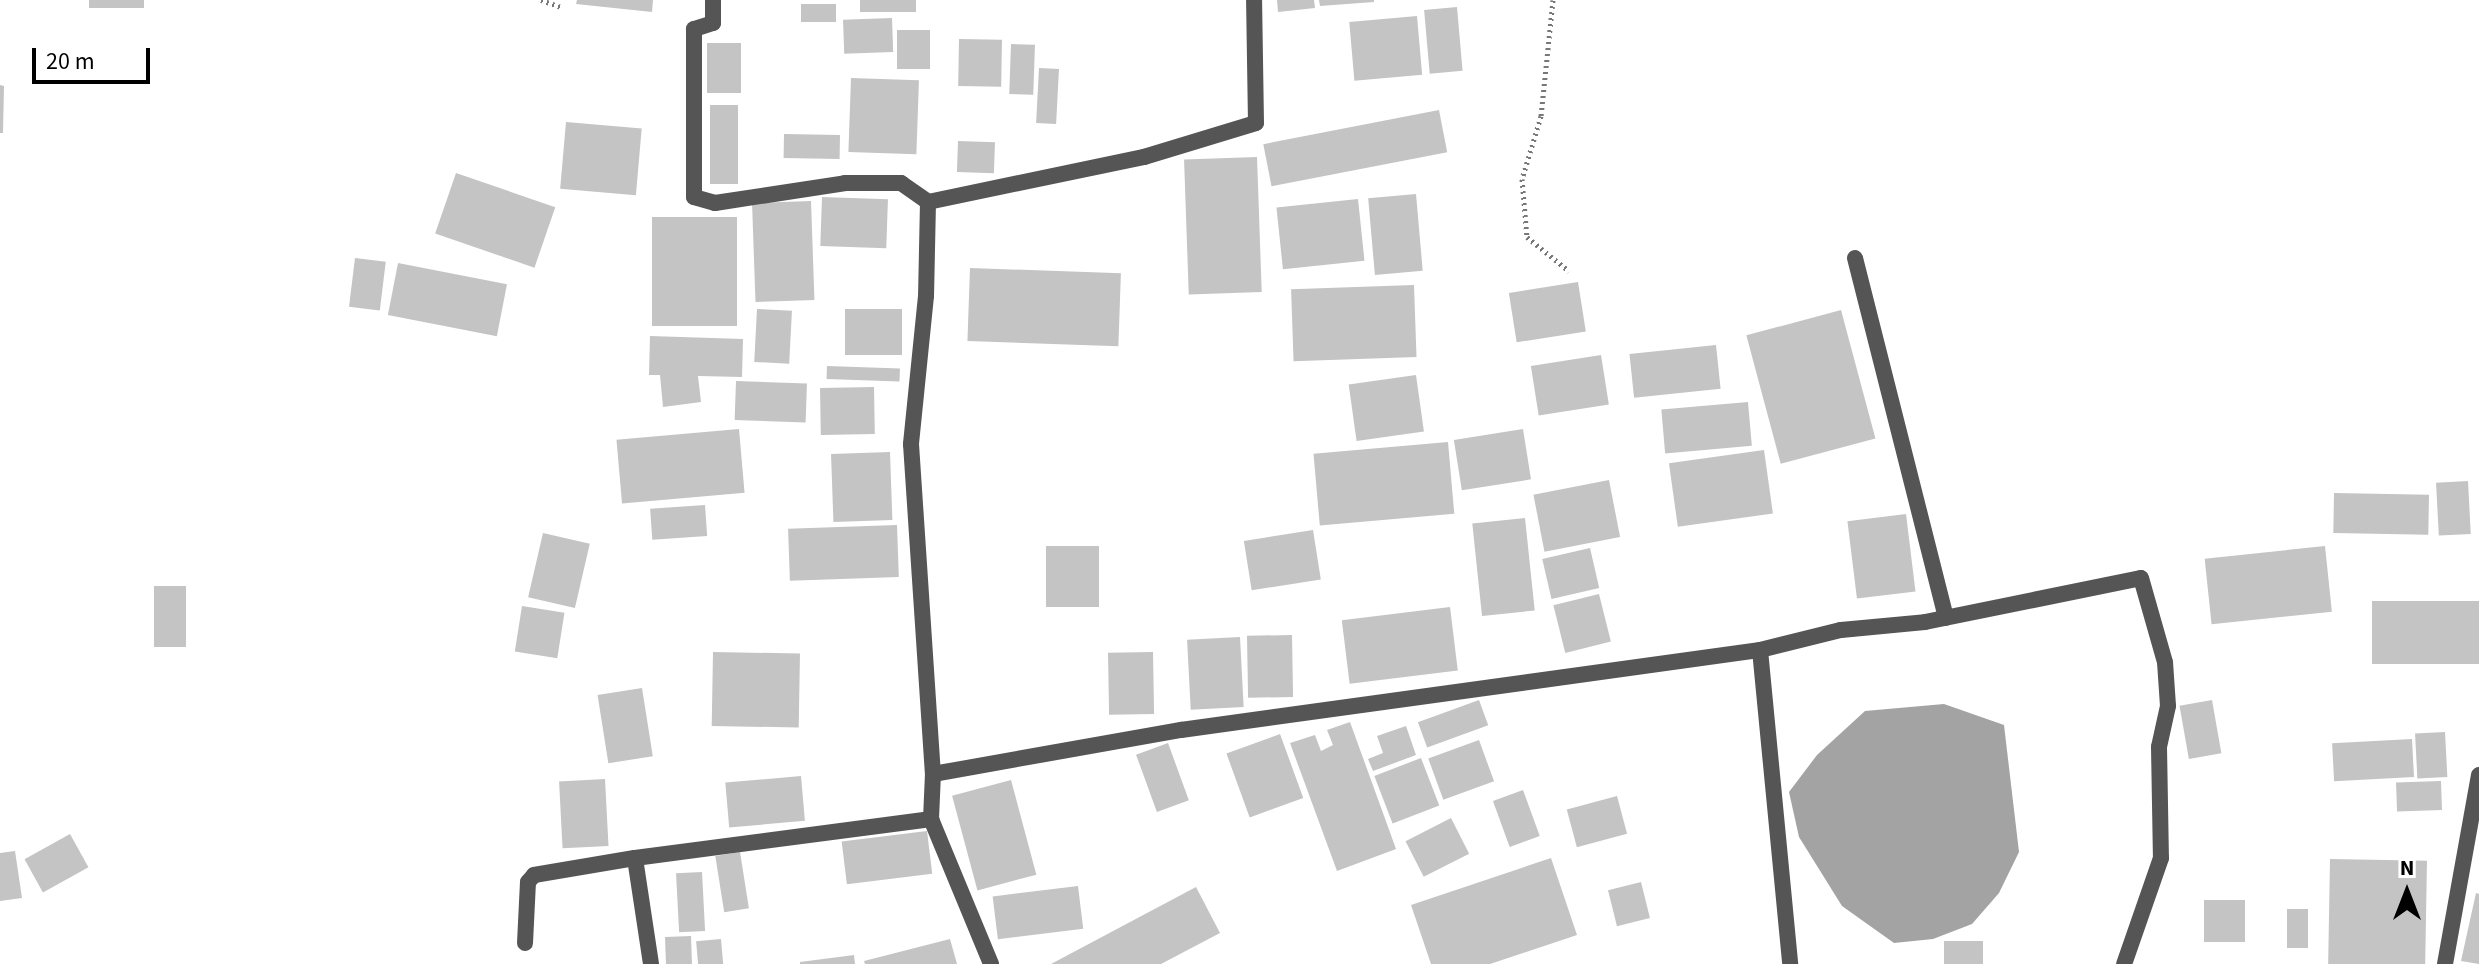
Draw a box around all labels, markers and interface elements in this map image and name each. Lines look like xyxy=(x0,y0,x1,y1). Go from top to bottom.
scale bar xyxy=(36,32,154,82)
text: 20 m xyxy=(46,44,95,79)
north arrow xyxy=(2367,852,2447,932)
text: N xyxy=(2400,852,2414,884)

